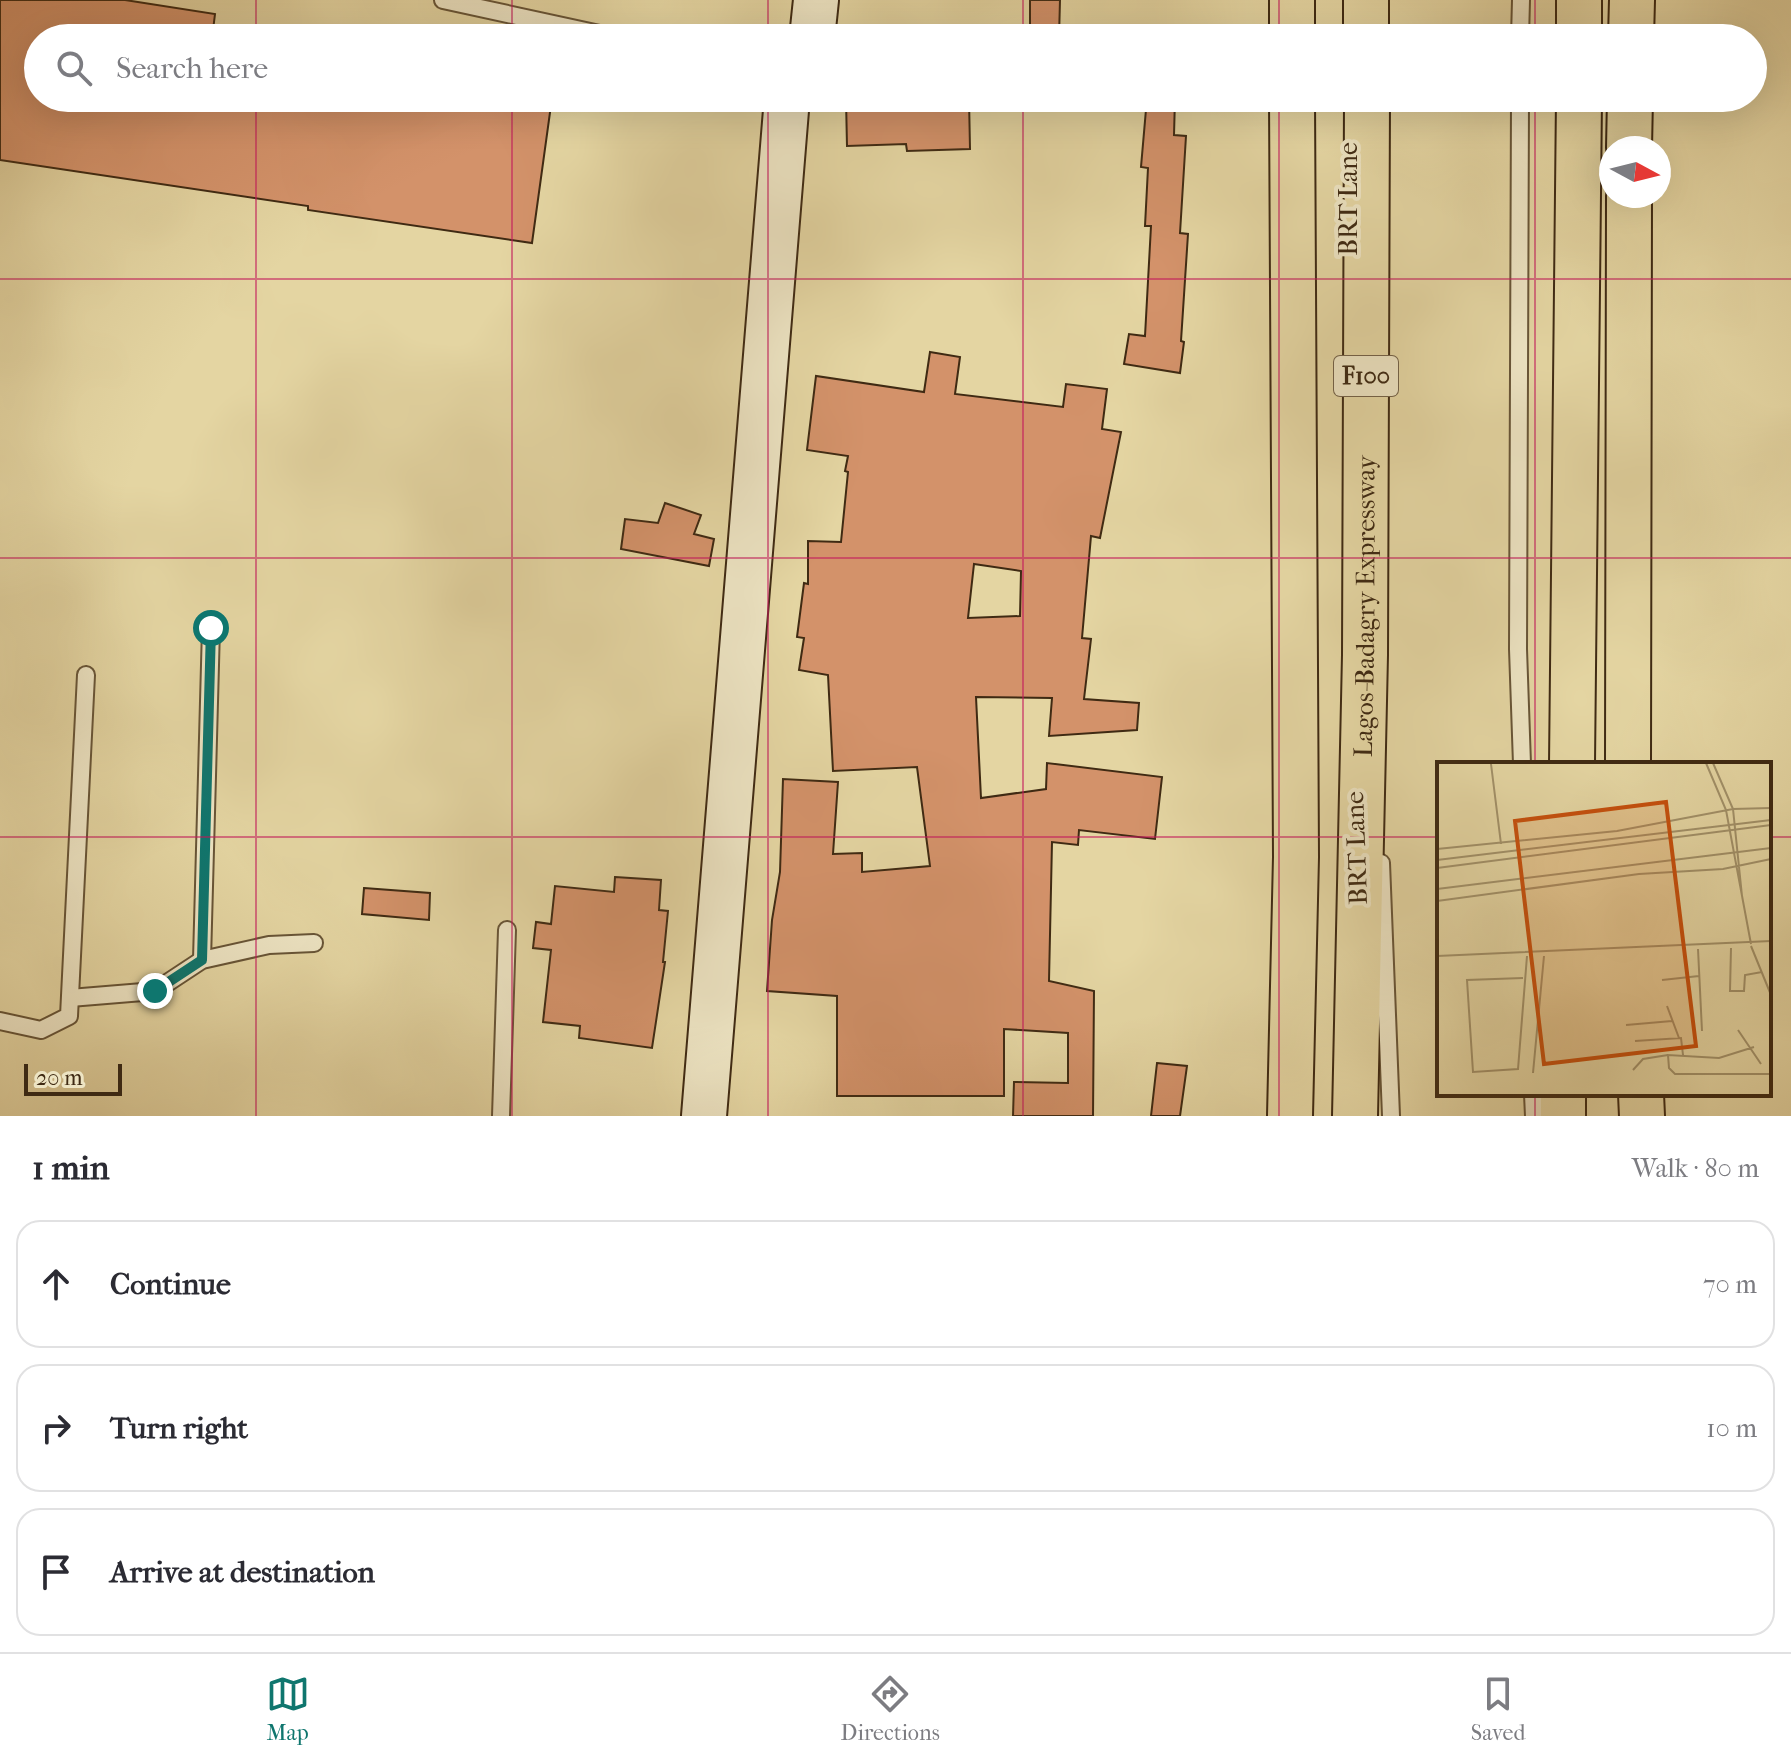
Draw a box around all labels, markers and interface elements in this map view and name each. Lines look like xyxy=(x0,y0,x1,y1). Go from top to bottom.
search box xyxy=(24,24,1767,112)
icon: search xyxy=(52,46,96,90)
text: Search here xyxy=(116,51,268,86)
north arrow xyxy=(1599,136,1671,208)
street label: BRT Lane xyxy=(1333,142,1364,256)
road number: F100 xyxy=(1334,356,1398,396)
street label: Lagos-Badagry Expressway xyxy=(1348,454,1382,757)
route start xyxy=(193,610,229,646)
inset map xyxy=(1437,762,1771,1096)
street label: BRT Lane xyxy=(1339,791,1374,905)
route end xyxy=(137,973,173,1009)
scale bar xyxy=(24,1060,122,1096)
text: 20 m xyxy=(36,1065,82,1091)
text: 1 min xyxy=(32,1148,109,1188)
text: Walk · 80 m xyxy=(1632,1153,1759,1184)
icon: ahead xyxy=(34,1262,78,1306)
text: Continue xyxy=(110,1267,231,1302)
text: 70 m xyxy=(1703,1269,1757,1300)
icon: right xyxy=(34,1406,78,1450)
text: Turn right xyxy=(110,1411,248,1446)
text: 10 m xyxy=(1706,1413,1757,1444)
icon: arrive xyxy=(34,1550,78,1594)
text: Arrive at destination xyxy=(110,1555,375,1590)
tab: Map xyxy=(266,1672,310,1746)
tab: Directions xyxy=(841,1672,940,1746)
tab: Saved xyxy=(1471,1672,1525,1746)

